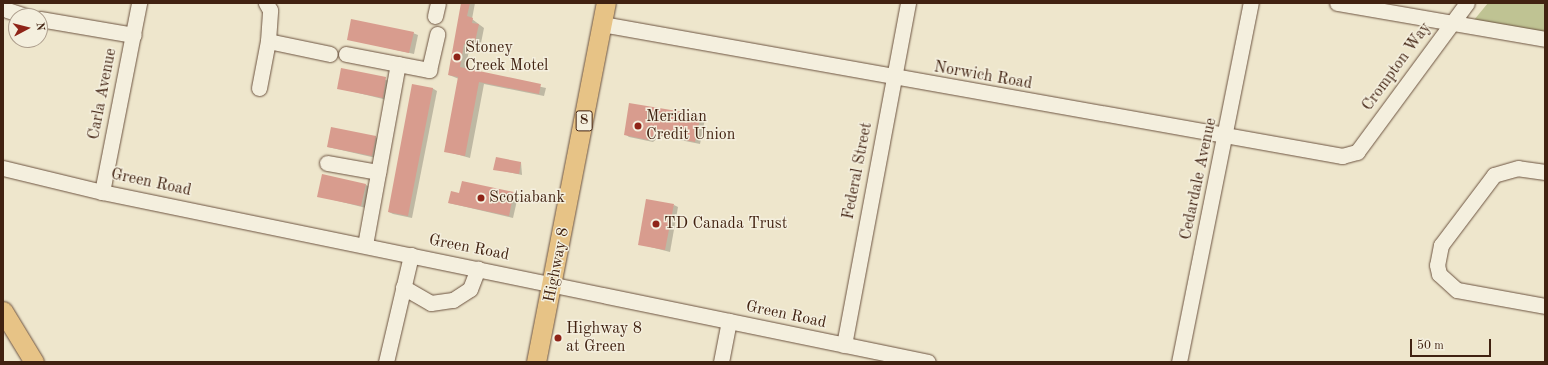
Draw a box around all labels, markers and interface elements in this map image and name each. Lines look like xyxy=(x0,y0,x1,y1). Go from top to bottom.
north arrow xyxy=(8,8,48,48)
street label: Crompton Way xyxy=(1358,19,1436,115)
text: N xyxy=(33,22,45,31)
place label: Stoney Creek Motel xyxy=(465,38,548,76)
street label: Carla Avenue xyxy=(85,47,121,141)
marker: Stoney Creek Motel xyxy=(452,52,462,62)
street label: Norwich Road xyxy=(932,58,1034,94)
place label: Meridian Credit Union xyxy=(646,107,735,145)
road number: 8 xyxy=(575,108,593,134)
street label: Cedardale Avenue xyxy=(1177,116,1221,242)
marker: Meridian Credit Union xyxy=(633,121,643,131)
street label: Federal Street xyxy=(839,121,877,221)
street label: Green Road xyxy=(109,165,193,201)
place label: Scotiabank xyxy=(489,188,565,208)
marker: Scotiabank xyxy=(476,193,486,203)
place label: TD Canada Trust xyxy=(664,214,787,234)
marker: TD Canada Trust xyxy=(651,219,661,229)
street label: Highway 8 xyxy=(540,226,574,304)
street label: Green Road xyxy=(427,231,511,265)
street label: Green Road xyxy=(744,297,828,333)
place label: Highway 8 at Green xyxy=(566,319,642,357)
scale bar xyxy=(1412,331,1493,357)
marker: Highway 8 at Green xyxy=(553,333,563,343)
text: 50 m xyxy=(1417,340,1444,352)

